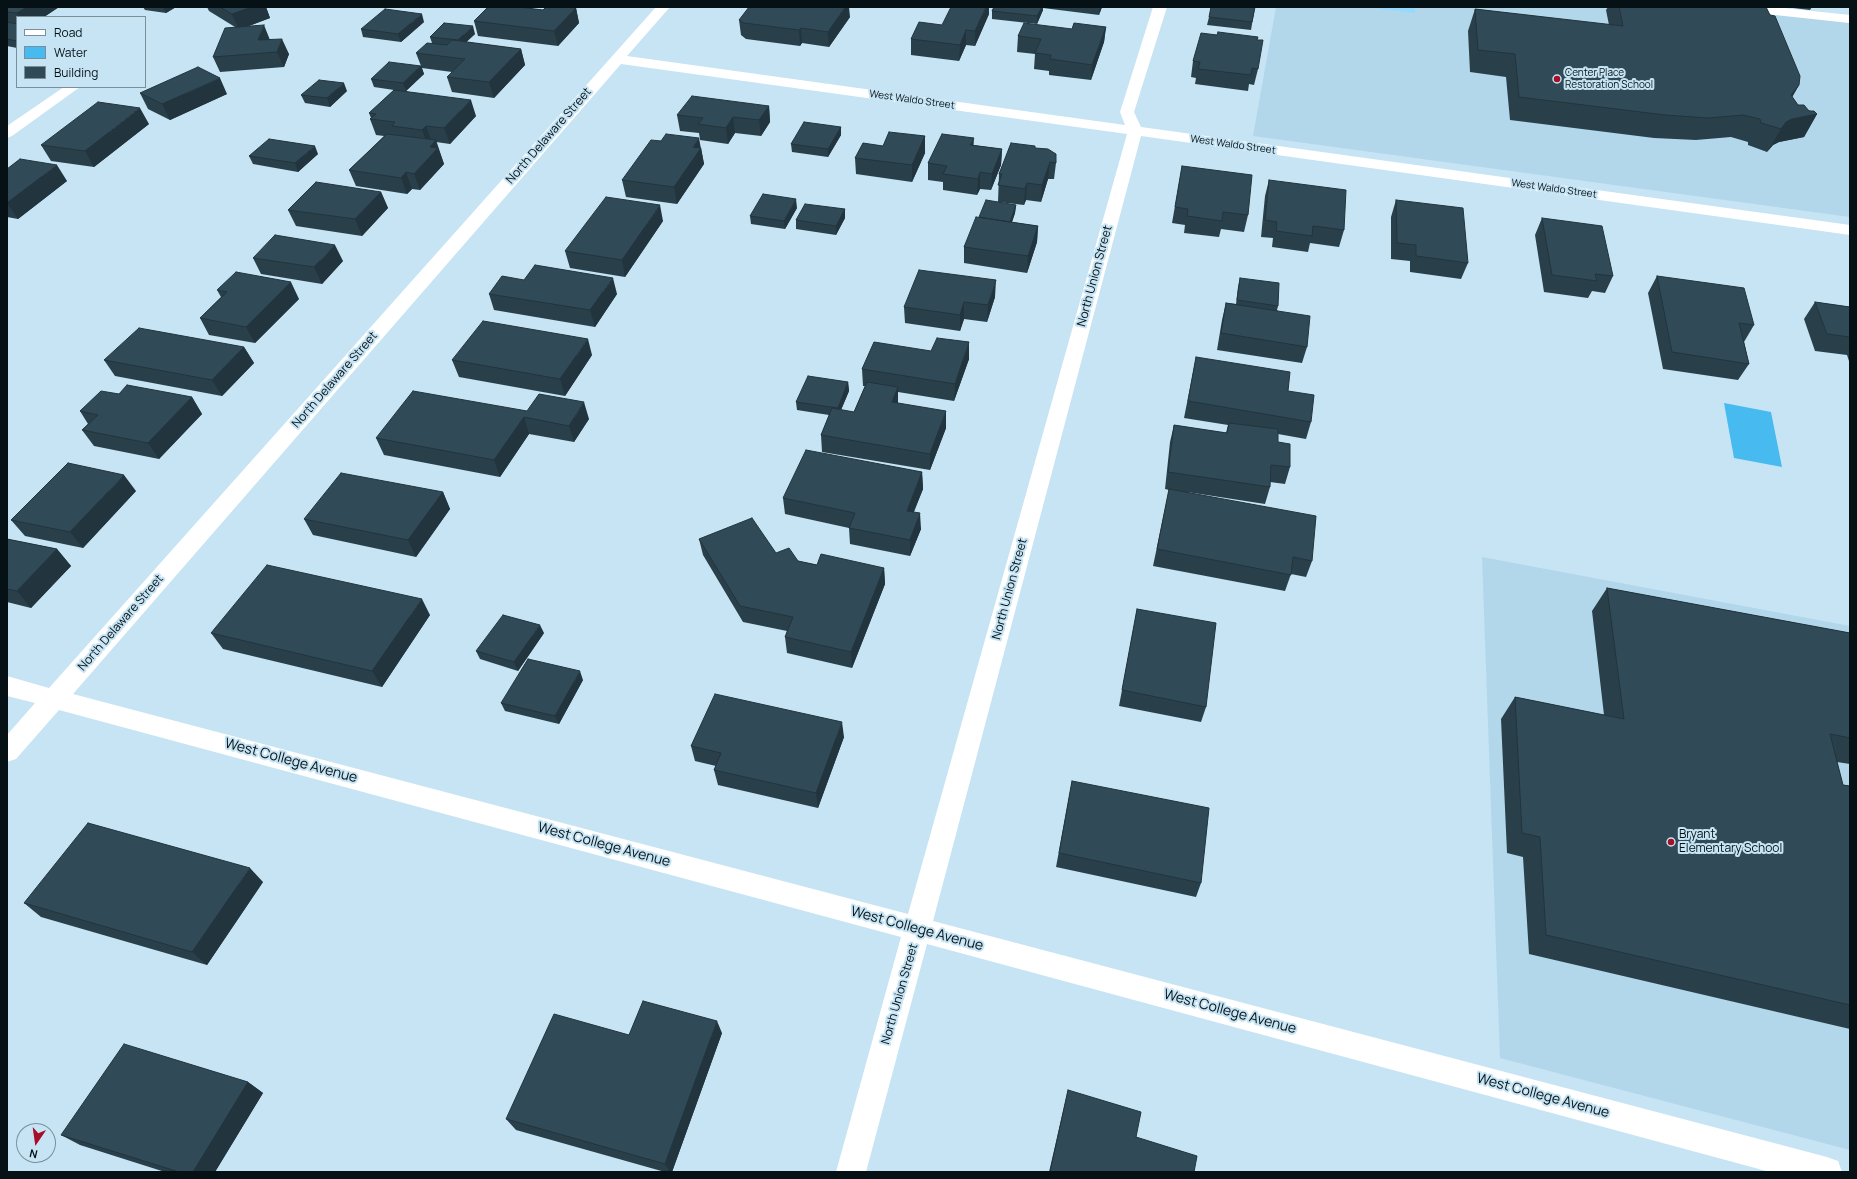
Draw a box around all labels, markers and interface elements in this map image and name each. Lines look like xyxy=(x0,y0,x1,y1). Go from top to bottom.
legend xyxy=(16,16,146,88)
text: Road xyxy=(54,24,82,41)
text: Water xyxy=(54,44,87,61)
text: Building xyxy=(54,64,98,81)
place label: Center Place Restoration School xyxy=(1565,67,1653,90)
marker: Center Place Restoration School xyxy=(1552,74,1562,84)
street label: North Delaware Street xyxy=(503,85,595,187)
street label: West Waldo Street xyxy=(869,88,955,112)
street label: West Waldo Street xyxy=(1190,133,1276,157)
street label: West Waldo Street xyxy=(1511,177,1597,201)
street label: North Union Street xyxy=(1075,224,1115,328)
street label: North Delaware Street xyxy=(289,329,381,431)
street label: North Union Street xyxy=(990,537,1030,641)
street label: North Delaware Street xyxy=(75,572,167,674)
street label: West College Avenue xyxy=(223,735,359,787)
street label: West College Avenue xyxy=(536,819,672,871)
place label: Bryant Elementary School xyxy=(1679,828,1782,856)
marker: Bryant Elementary School xyxy=(1666,837,1676,847)
street label: West College Avenue xyxy=(849,903,985,955)
street label: North Union Street xyxy=(879,942,921,1046)
street label: West College Avenue xyxy=(1162,986,1298,1038)
street label: West College Avenue xyxy=(1475,1070,1611,1122)
north arrow xyxy=(16,1123,56,1163)
text: N xyxy=(28,1146,39,1162)

